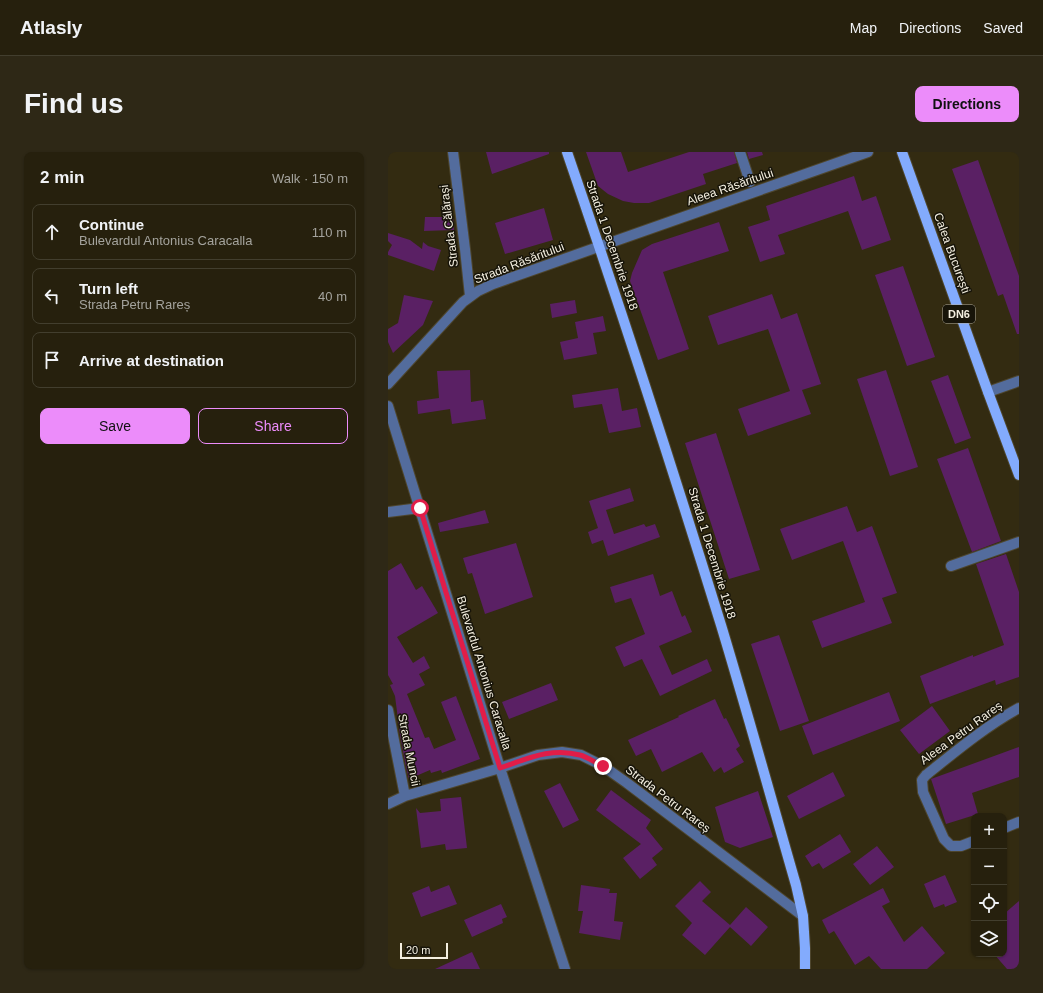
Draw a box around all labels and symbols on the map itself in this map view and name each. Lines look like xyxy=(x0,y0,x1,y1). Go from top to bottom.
street label: Aleea Răsăritului xyxy=(685,166,775,208)
street label: Strada 1 Decembrie 1918 xyxy=(583,178,641,312)
street label: Strada Călărași xyxy=(437,184,461,268)
street label: Calea București xyxy=(931,211,973,295)
street label: Strada Răsăritului xyxy=(472,239,566,287)
road number: DN6 xyxy=(943,305,975,323)
street label: Strada 1 Decembrie 1918 xyxy=(685,486,739,621)
route start xyxy=(411,499,429,517)
street label: Bulevardul Antonius Caracalla xyxy=(454,594,514,752)
street label: Aleea Petru Rareș xyxy=(917,699,1005,767)
street label: Strada Muncii xyxy=(395,713,423,787)
route end xyxy=(594,757,612,775)
street label: Strada Petru Rareș xyxy=(623,763,713,835)
scale bar xyxy=(400,941,448,960)

